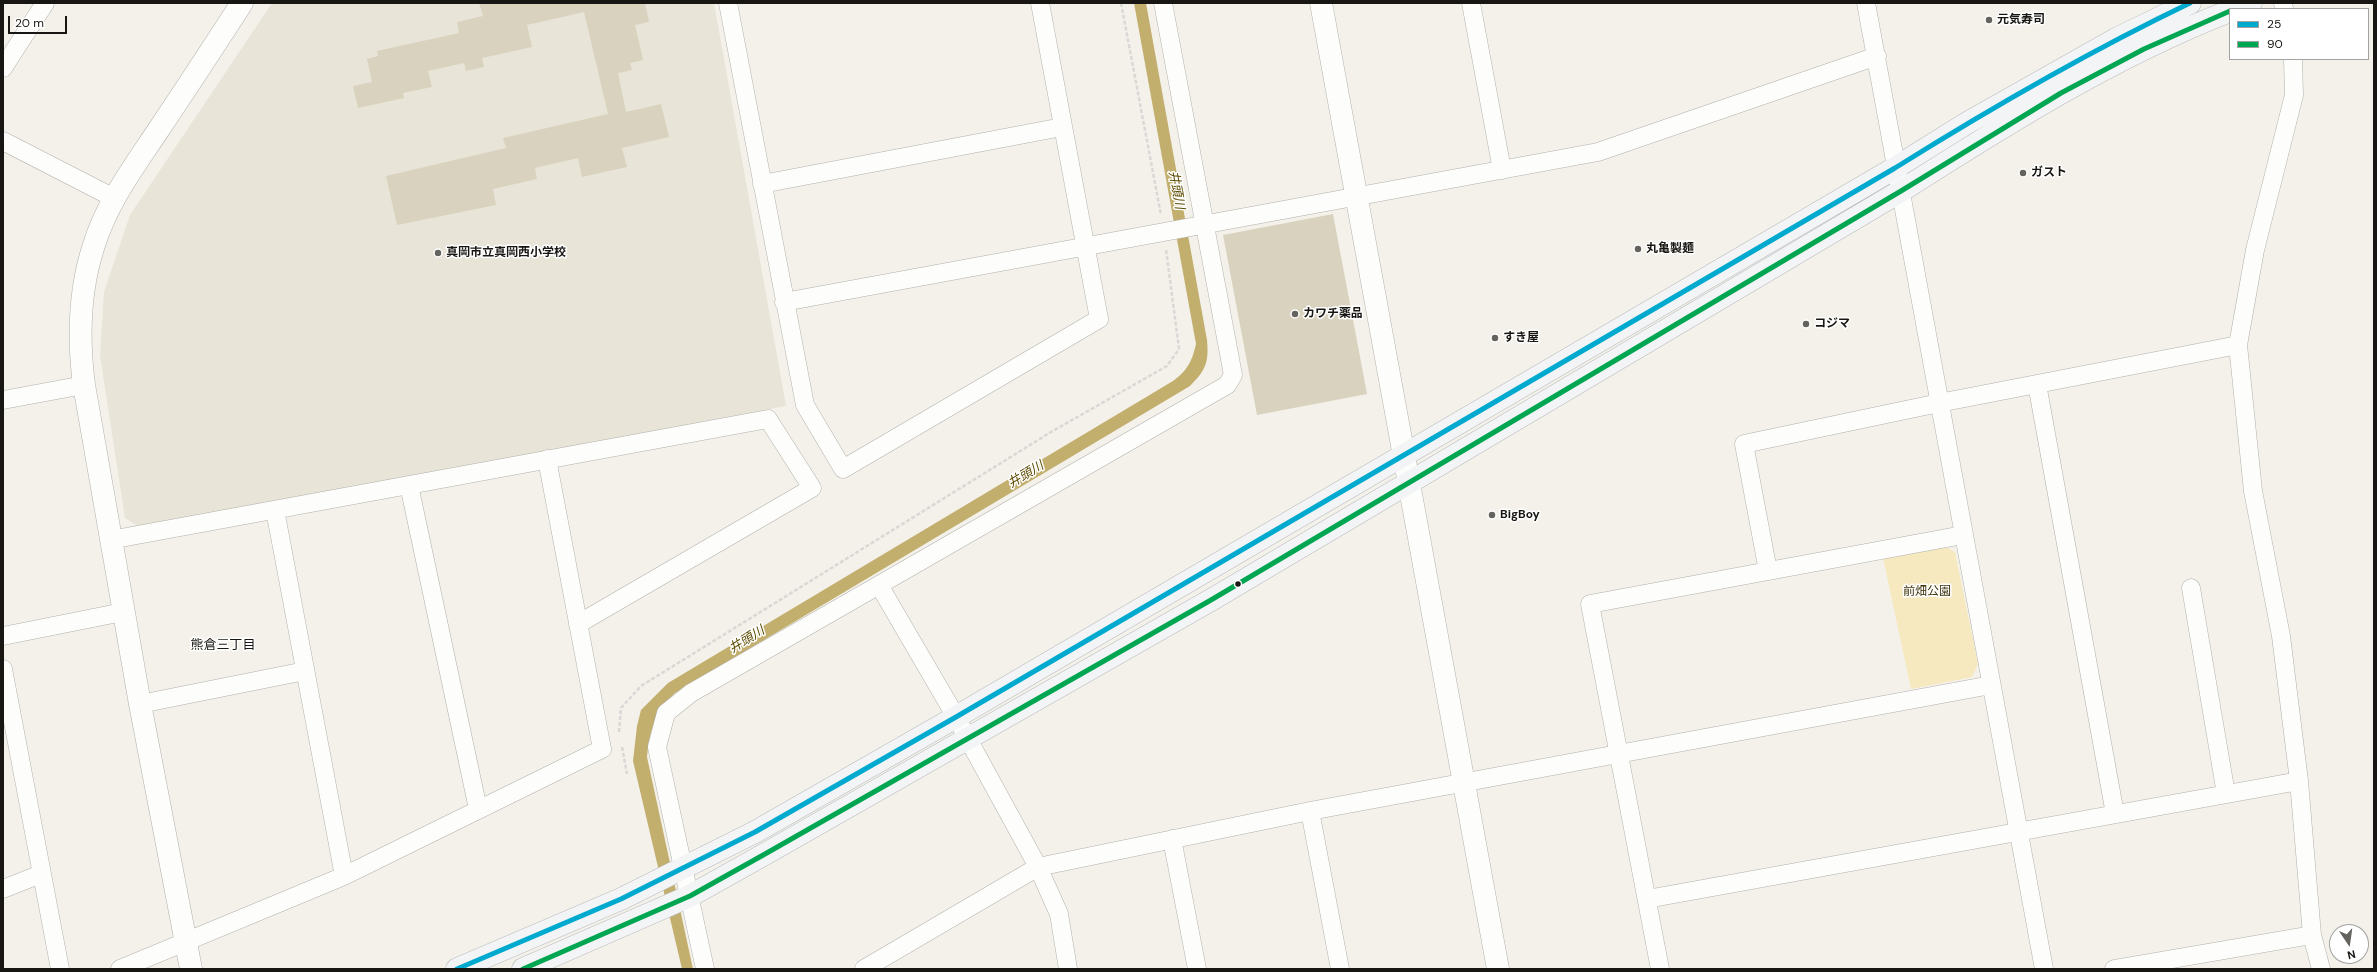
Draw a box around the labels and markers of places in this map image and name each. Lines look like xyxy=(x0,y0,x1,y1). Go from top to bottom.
place label: 元気寿司 xyxy=(1997,13,2045,27)
marker: 元気寿司 xyxy=(1984,15,1994,25)
place label: ガスト xyxy=(2031,166,2067,180)
marker: ガスト xyxy=(2018,168,2028,178)
place label: 丸亀製麺 xyxy=(1646,242,1694,256)
marker: 丸亀製麺 xyxy=(1633,244,1643,254)
place label: 真岡市立真岡西小学校 xyxy=(446,246,566,260)
marker: 真岡市立真岡西小学校 xyxy=(433,248,443,258)
place label: カワチ薬品 xyxy=(1303,307,1363,321)
marker: カワチ薬品 xyxy=(1290,309,1300,319)
place label: コジマ xyxy=(1814,317,1850,331)
marker: コジマ xyxy=(1801,319,1811,329)
place label: すき屋 xyxy=(1503,331,1539,345)
marker: すき屋 xyxy=(1490,333,1500,343)
place label: BigBoy xyxy=(1500,508,1540,522)
marker: BigBoy xyxy=(1487,510,1497,520)
unlabelled marker xyxy=(1233,579,1243,589)

